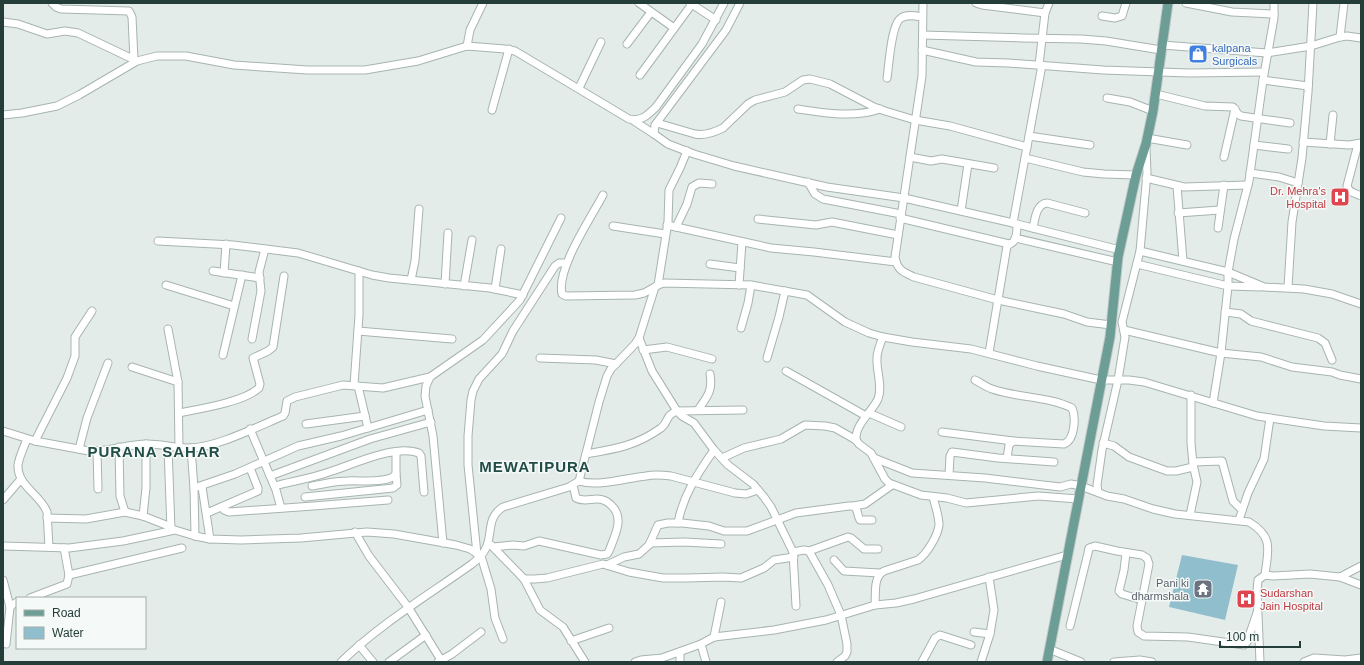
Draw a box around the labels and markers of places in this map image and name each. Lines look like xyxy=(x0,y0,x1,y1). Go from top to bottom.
place label: kalpana Surgicals xyxy=(1212,42,1258,67)
shop icon: kalpana Surgicals xyxy=(1187,43,1209,65)
place label: Dr. Mehra's Hospital xyxy=(1270,185,1326,210)
hospital icon: Dr. Mehra's Hospital xyxy=(1329,186,1351,208)
place label: Pani ki dharmshala xyxy=(1132,577,1190,602)
temple icon: Pani ki dharmshala xyxy=(1192,578,1214,600)
place label: Sudarshan Jain Hospital xyxy=(1260,587,1323,612)
hospital icon: Sudarshan Jain Hospital xyxy=(1235,588,1257,610)

